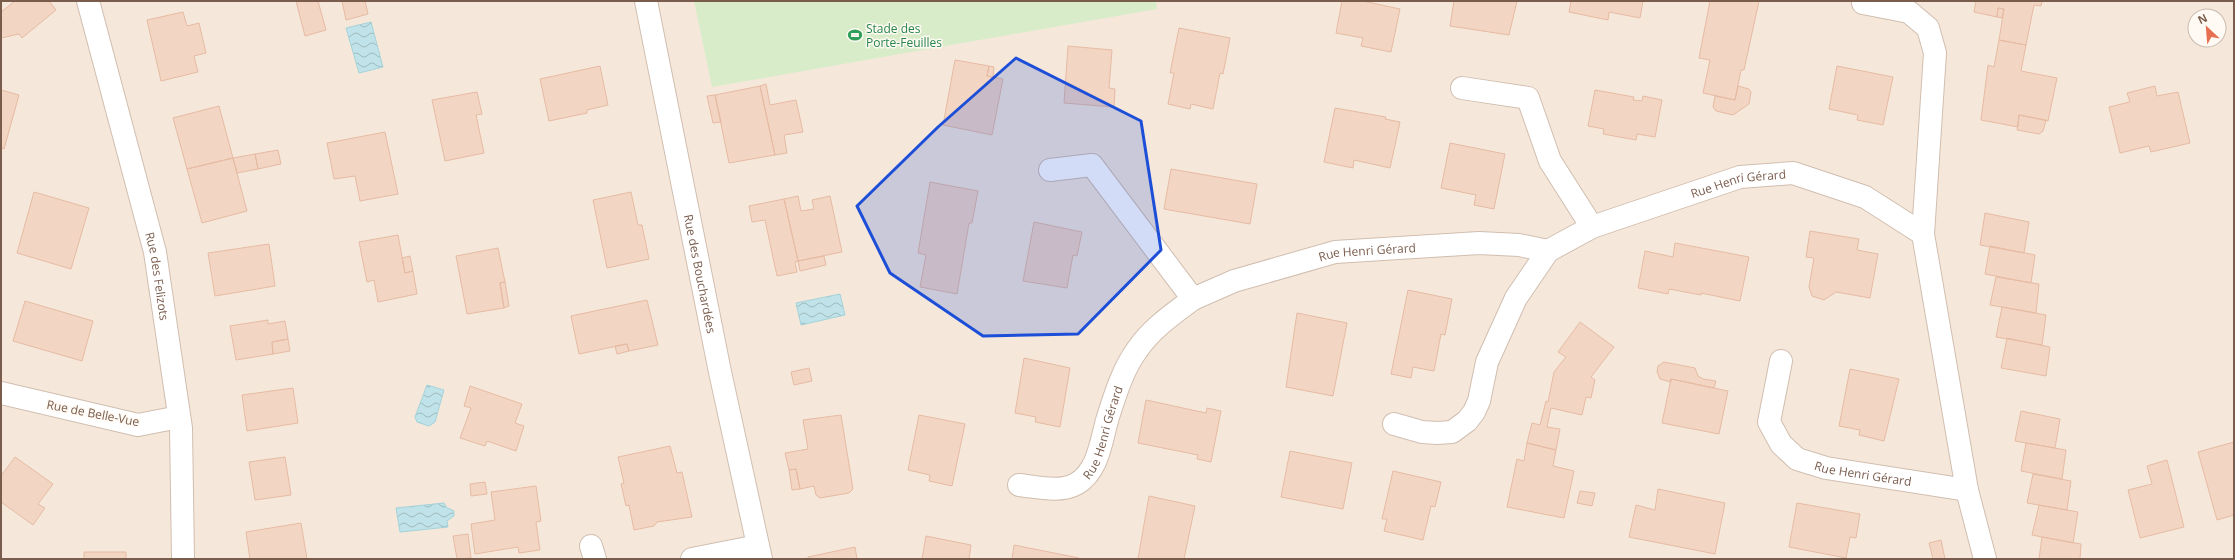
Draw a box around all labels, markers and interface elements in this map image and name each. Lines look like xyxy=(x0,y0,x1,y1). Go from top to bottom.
north arrow xyxy=(2187,8,2227,48)
text: N xyxy=(2195,10,2210,27)
place label: Stade des Porte-Feuilles xyxy=(866,20,942,51)
sports icon: Stade des Porte-Feuilles xyxy=(847,27,863,43)
street label: Rue Henri Gérard xyxy=(1688,165,1787,202)
street label: Rue des Bouchardées xyxy=(680,213,721,335)
street label: Rue des Felizots xyxy=(141,230,174,322)
street label: Rue Henri Gérard xyxy=(1316,238,1416,265)
street label: Rue Henri Gérard xyxy=(1078,383,1126,483)
street label: Rue de Belle-Vue xyxy=(45,396,141,430)
street label: Rue Henri Gérard xyxy=(1812,456,1913,490)

